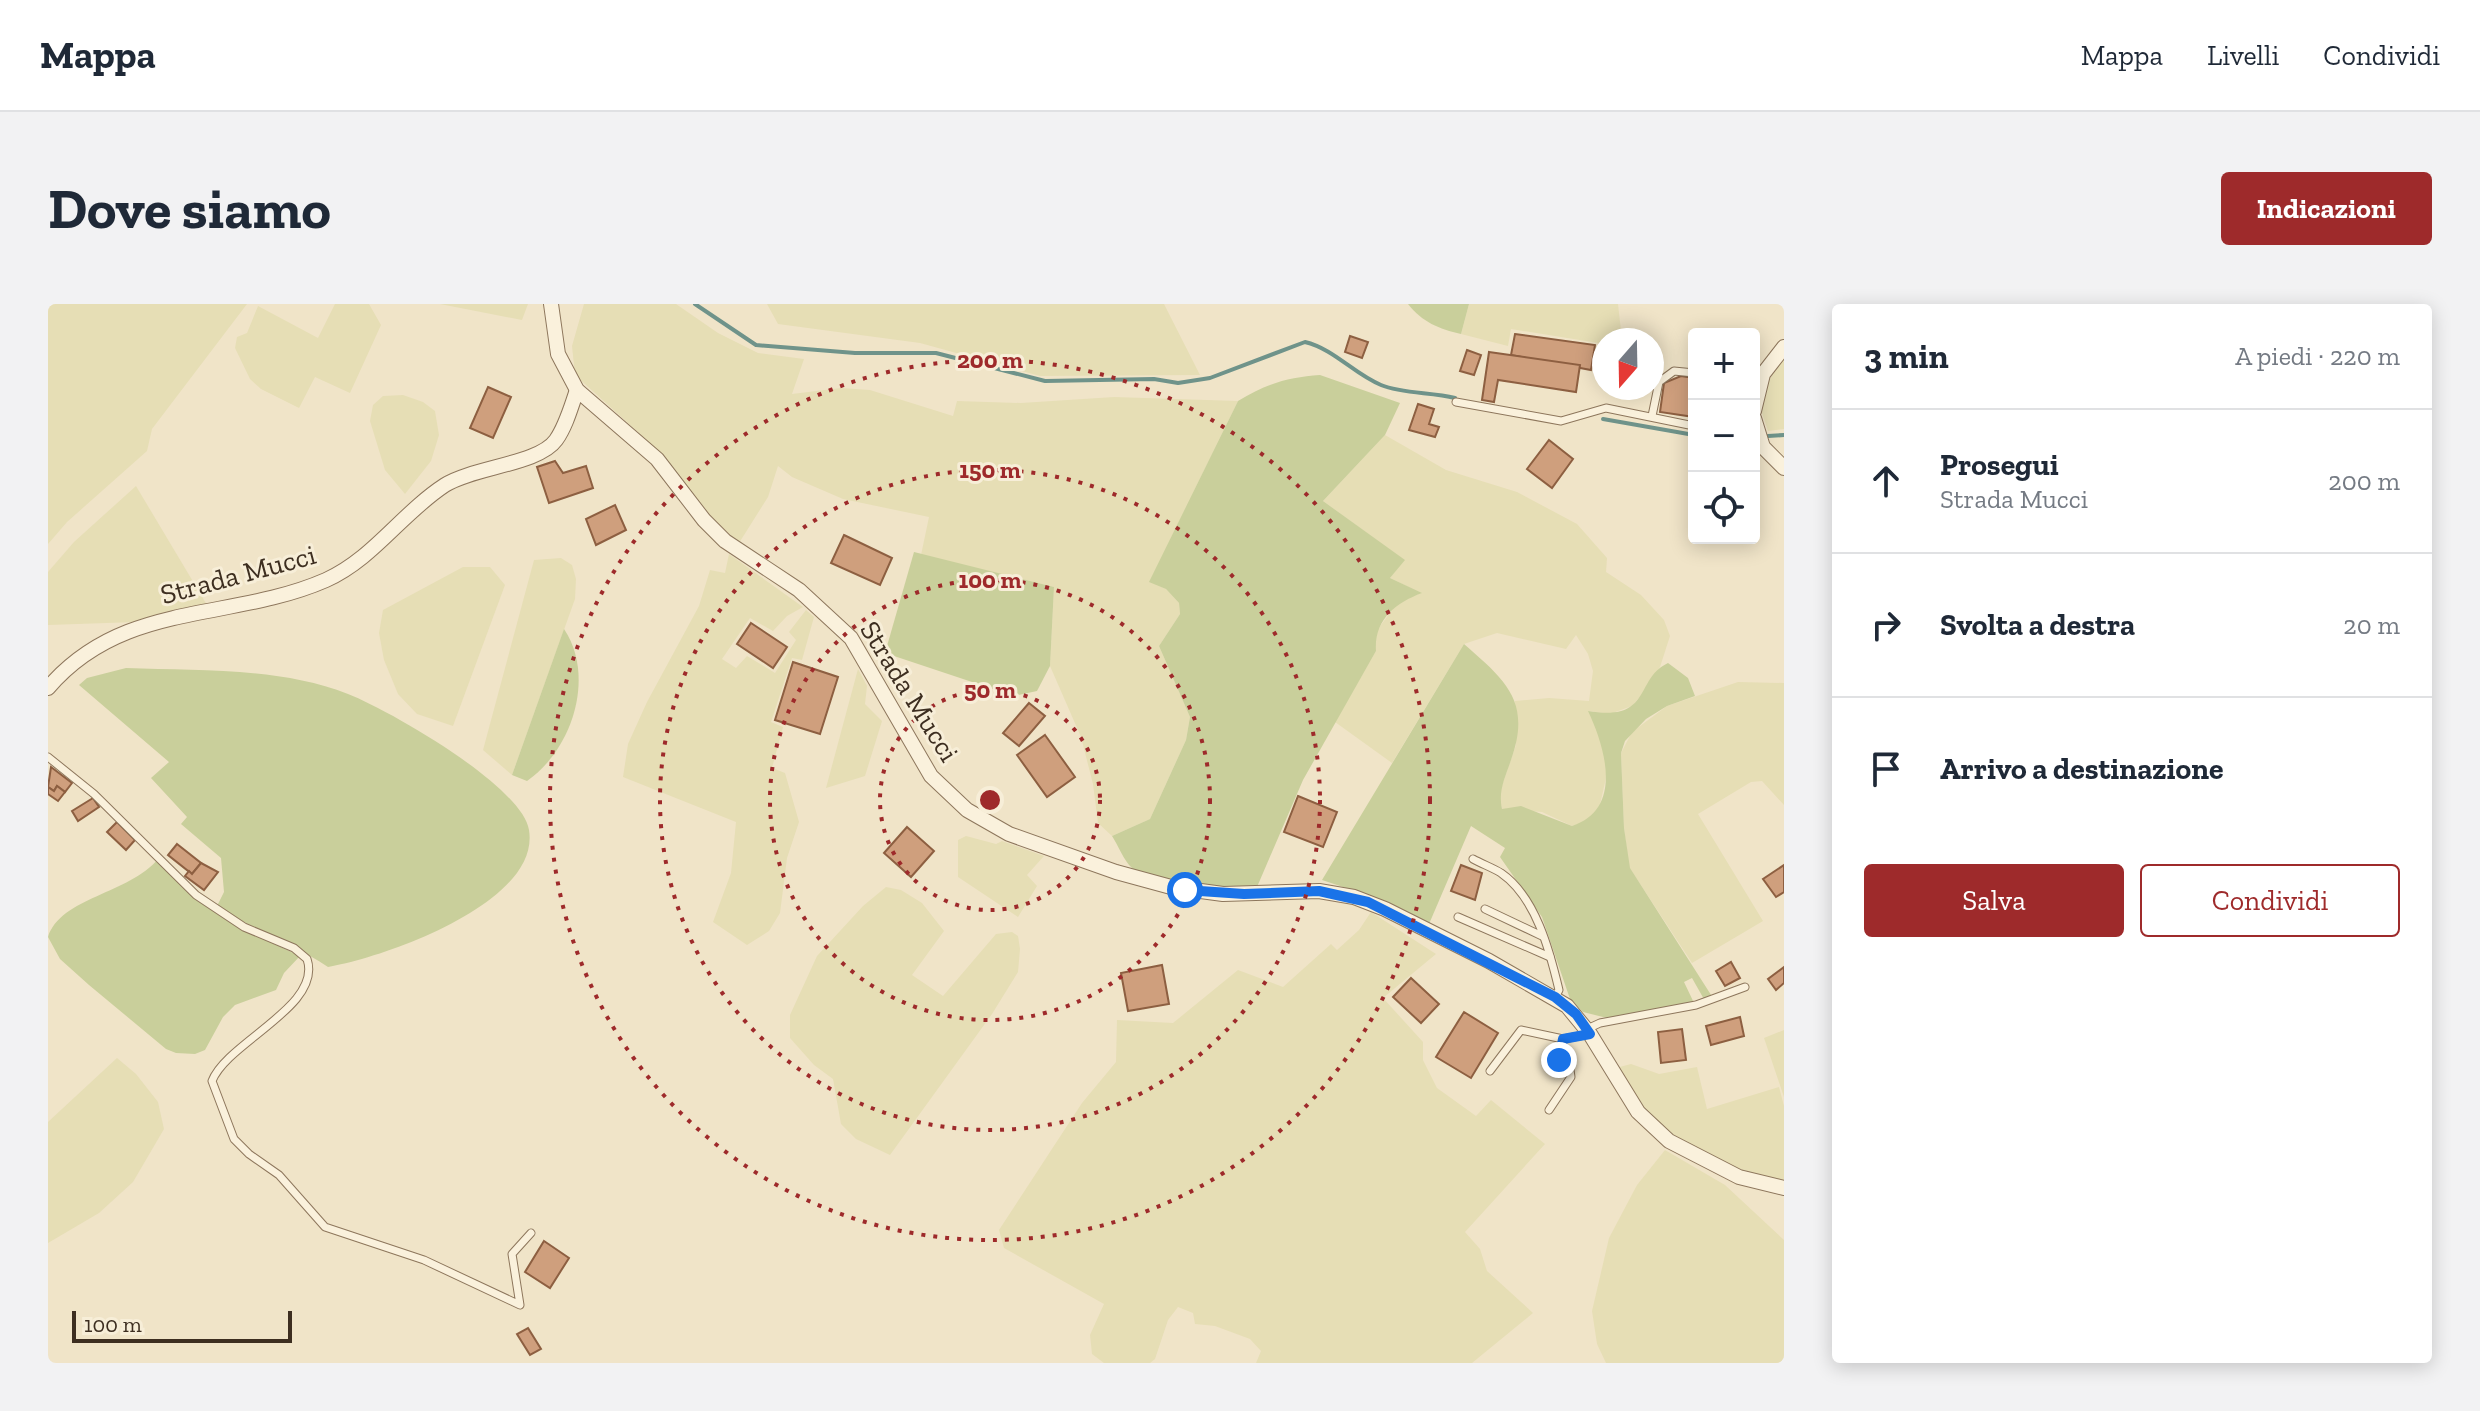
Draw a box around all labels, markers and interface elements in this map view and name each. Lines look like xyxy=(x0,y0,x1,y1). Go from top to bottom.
text: Mappa xyxy=(40,32,156,78)
text: Mappa xyxy=(2081,39,2163,72)
text: Livelli xyxy=(2207,39,2279,72)
text: Condividi xyxy=(2323,39,2440,72)
button: Indicazioni xyxy=(2221,172,2432,245)
text: Dove siamo xyxy=(48,175,331,242)
north arrow xyxy=(1592,328,1664,400)
map controls xyxy=(1688,328,1760,544)
button: + xyxy=(1688,328,1760,400)
text: 3 min xyxy=(1864,336,1949,377)
text: A piedi · 220 m xyxy=(2235,340,2400,372)
text: 200 m xyxy=(957,345,1023,374)
button: − xyxy=(1688,400,1760,472)
text: Prosegui xyxy=(1940,447,2059,483)
text: 150 m xyxy=(959,455,1021,484)
icon: ahead xyxy=(1864,459,1908,503)
text: 200 m xyxy=(2328,465,2400,497)
button: locate xyxy=(1688,472,1760,544)
text: Strada Mucci xyxy=(1940,483,2088,515)
street label: Strada Mucci xyxy=(157,538,320,611)
text: 100 m xyxy=(959,565,1021,594)
icon: right xyxy=(1864,603,1908,647)
text: Svolta a destra xyxy=(1940,607,2135,643)
text: 20 m xyxy=(2343,609,2400,641)
street label: Strada Mucci xyxy=(853,615,966,768)
text: 50 m xyxy=(964,675,1016,704)
icon: arrive xyxy=(1864,747,1908,791)
text: Arrivo a destinazione xyxy=(1940,751,2224,787)
centre of rings xyxy=(976,786,1004,814)
button: Salva xyxy=(1864,864,2124,937)
button: Condividi xyxy=(2140,864,2400,937)
route start xyxy=(1167,872,1203,908)
route end xyxy=(1541,1042,1577,1078)
scale bar xyxy=(72,1307,292,1343)
text: 100 m xyxy=(84,1311,142,1338)

